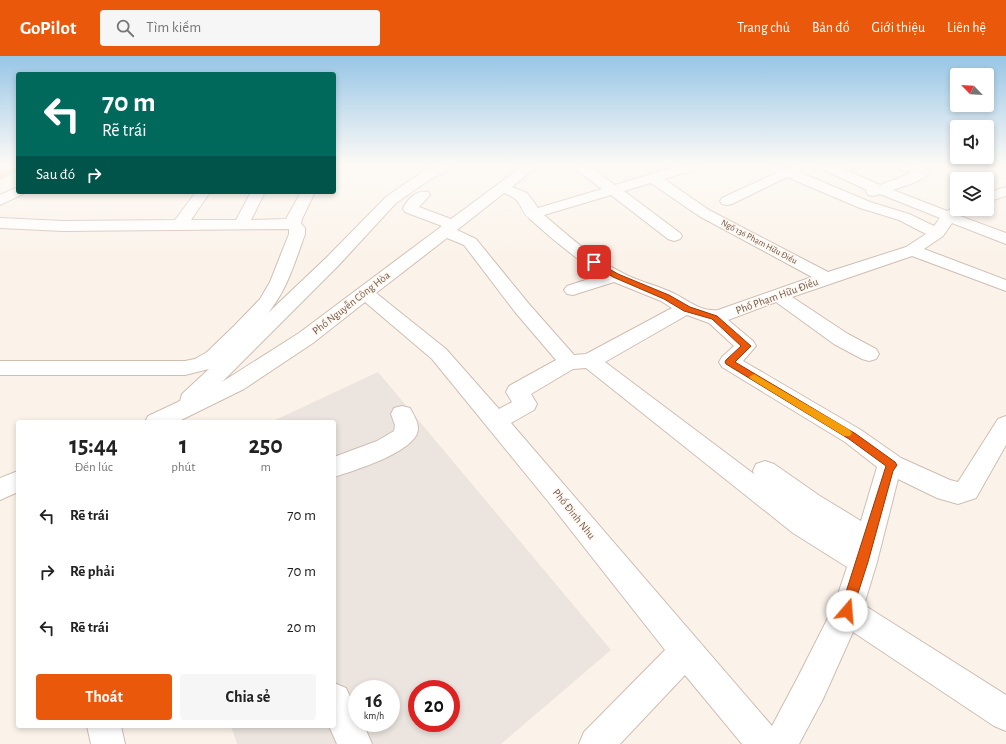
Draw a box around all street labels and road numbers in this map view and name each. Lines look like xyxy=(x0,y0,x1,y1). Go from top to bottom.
street label: Ngõ 136 Phạm Hữu Điều xyxy=(719,218,799,266)
street label: Phố Nguyễn Công Hòa xyxy=(310,269,392,337)
street label: Phố Phạm Hữu Điều xyxy=(734,276,820,316)
street label: Phố Đinh Nhu xyxy=(551,487,598,541)

